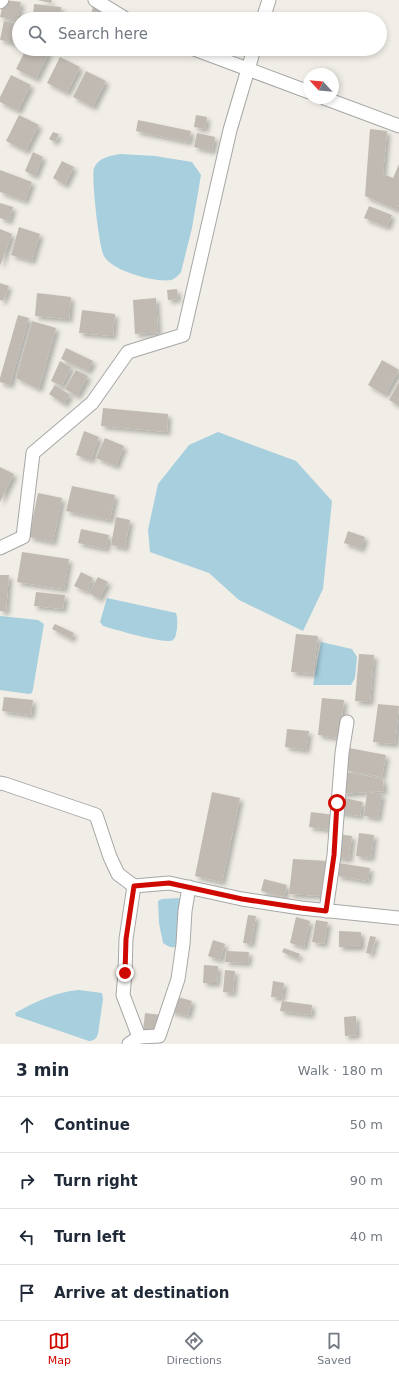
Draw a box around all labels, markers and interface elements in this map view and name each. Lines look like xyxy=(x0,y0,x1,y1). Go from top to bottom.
search box xyxy=(12,12,387,56)
icon: search xyxy=(26,23,48,45)
text: Search here xyxy=(58,25,148,43)
north arrow xyxy=(303,68,339,104)
route start xyxy=(328,794,346,812)
route end xyxy=(116,964,134,982)
text: 3 min xyxy=(16,1060,69,1080)
text: Walk · 180 m xyxy=(298,1063,383,1078)
icon: ahead xyxy=(16,1114,38,1136)
text: Continue xyxy=(54,1116,130,1134)
text: 50 m xyxy=(350,1117,383,1132)
icon: right xyxy=(16,1170,38,1192)
text: Turn right xyxy=(54,1172,138,1190)
text: 90 m xyxy=(350,1173,383,1188)
icon: left xyxy=(16,1226,38,1248)
text: Turn left xyxy=(54,1228,126,1246)
text: 40 m xyxy=(350,1229,383,1244)
icon: arrive xyxy=(16,1282,38,1304)
text: Arrive at destination xyxy=(54,1284,229,1302)
tab: Map xyxy=(48,1330,71,1367)
tab: Directions xyxy=(166,1330,222,1367)
tab: Saved xyxy=(317,1330,351,1367)

